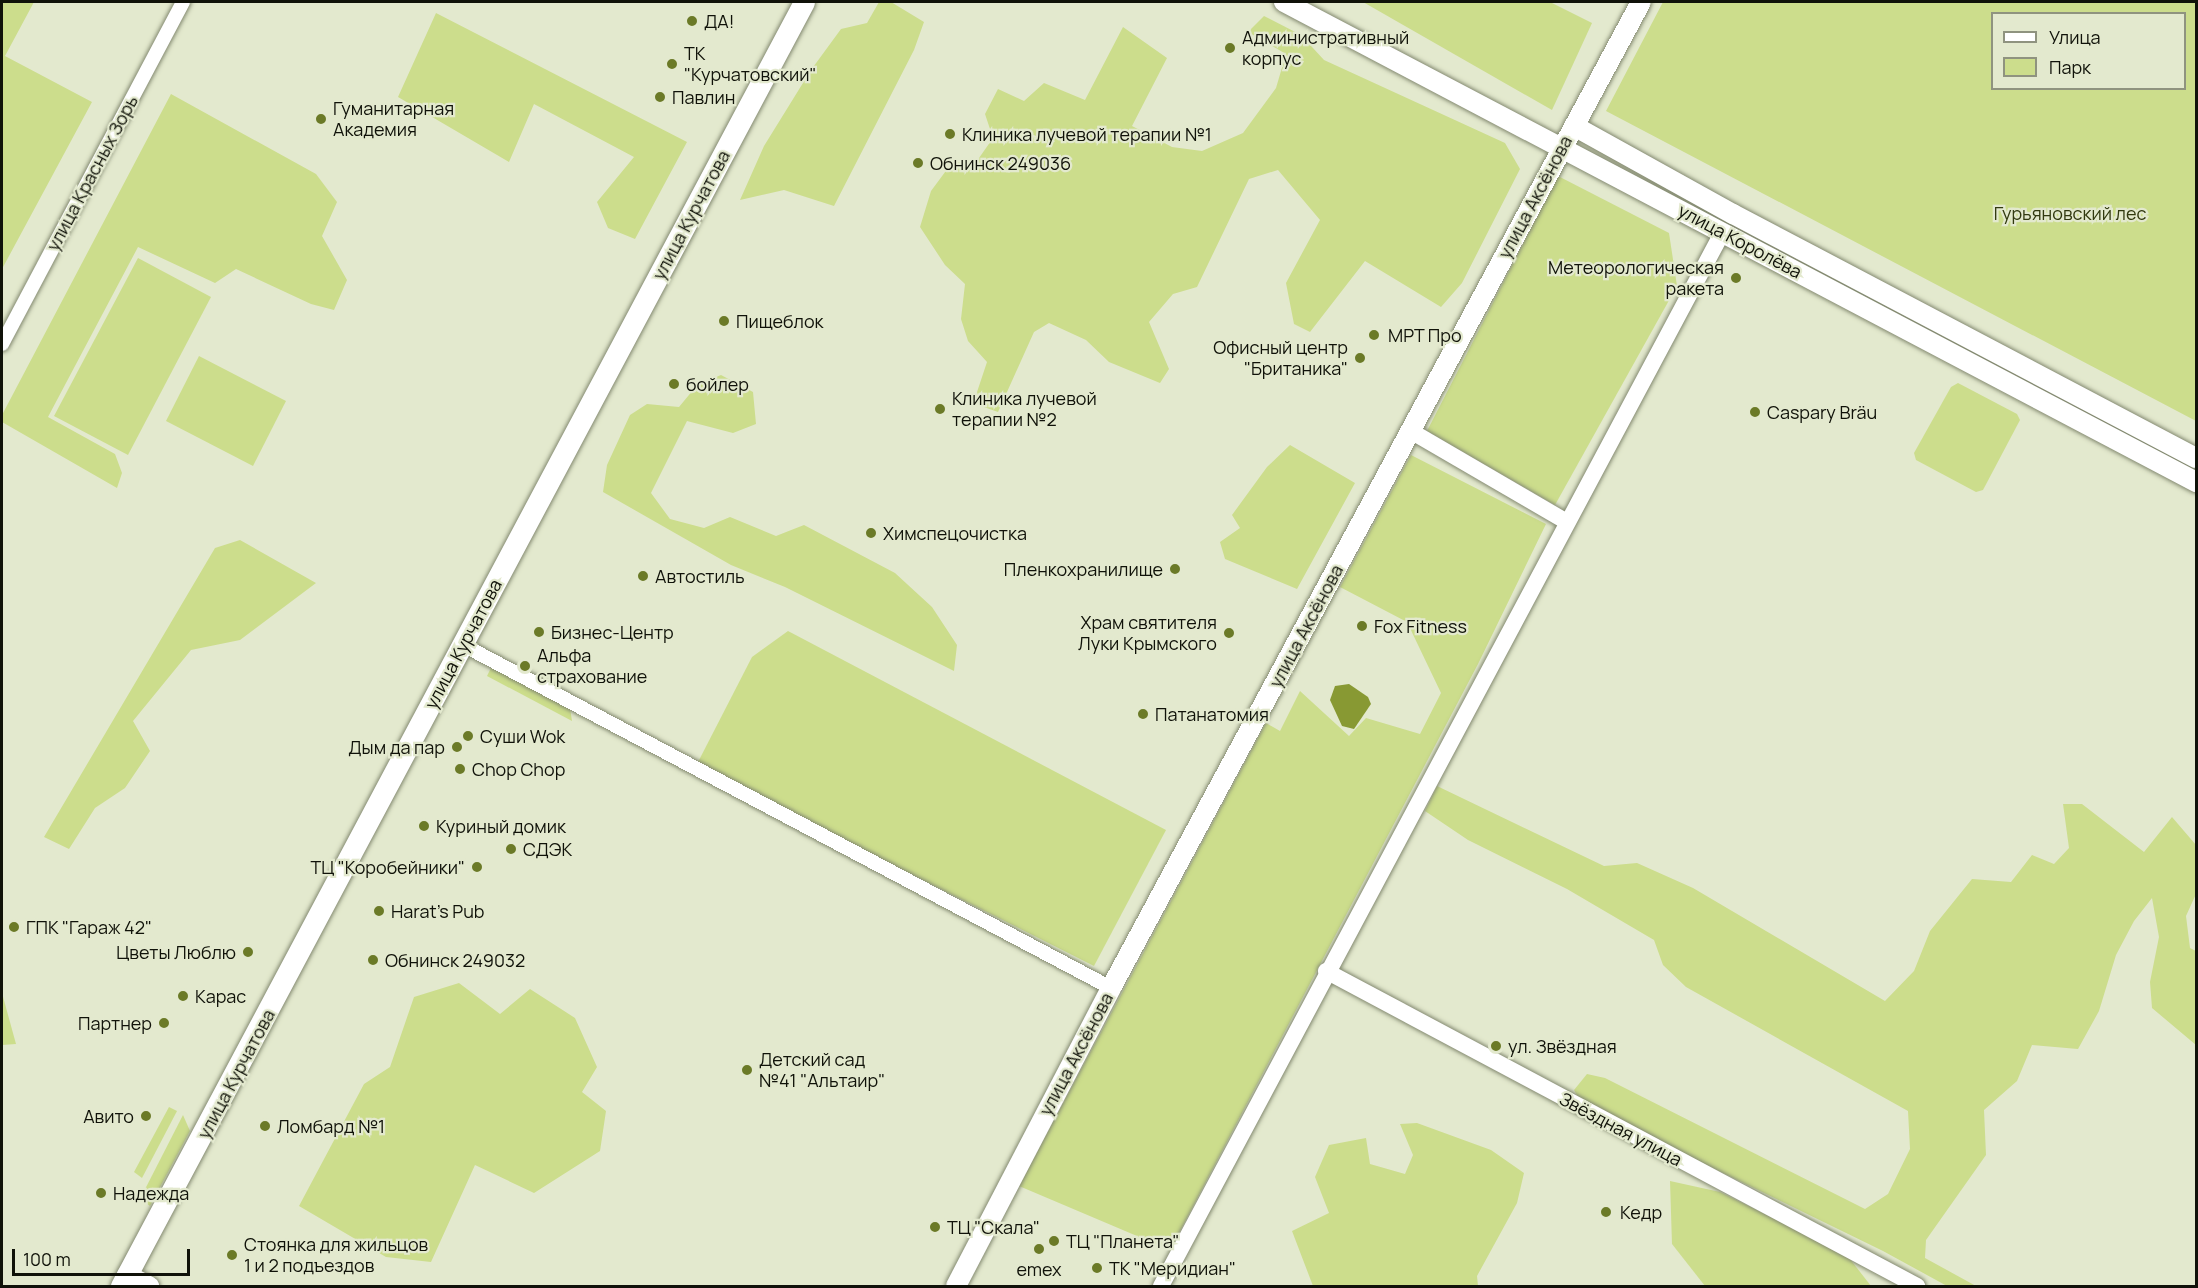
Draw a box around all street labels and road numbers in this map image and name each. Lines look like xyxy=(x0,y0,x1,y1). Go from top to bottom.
street label: улица Красных Зорь xyxy=(42,91,142,255)
street label: улица Аксёнова xyxy=(1494,132,1576,262)
street label: улица Курчатова xyxy=(648,147,734,283)
street label: улица Королёва xyxy=(1675,199,1805,283)
street label: улица Аксёнова xyxy=(1265,561,1347,691)
street label: улица Курчатова xyxy=(420,576,506,712)
street label: улица Аксёнова xyxy=(1035,989,1117,1119)
street label: улица Курчатова xyxy=(193,1006,279,1142)
street label: Звёздная улица xyxy=(1556,1088,1686,1170)

